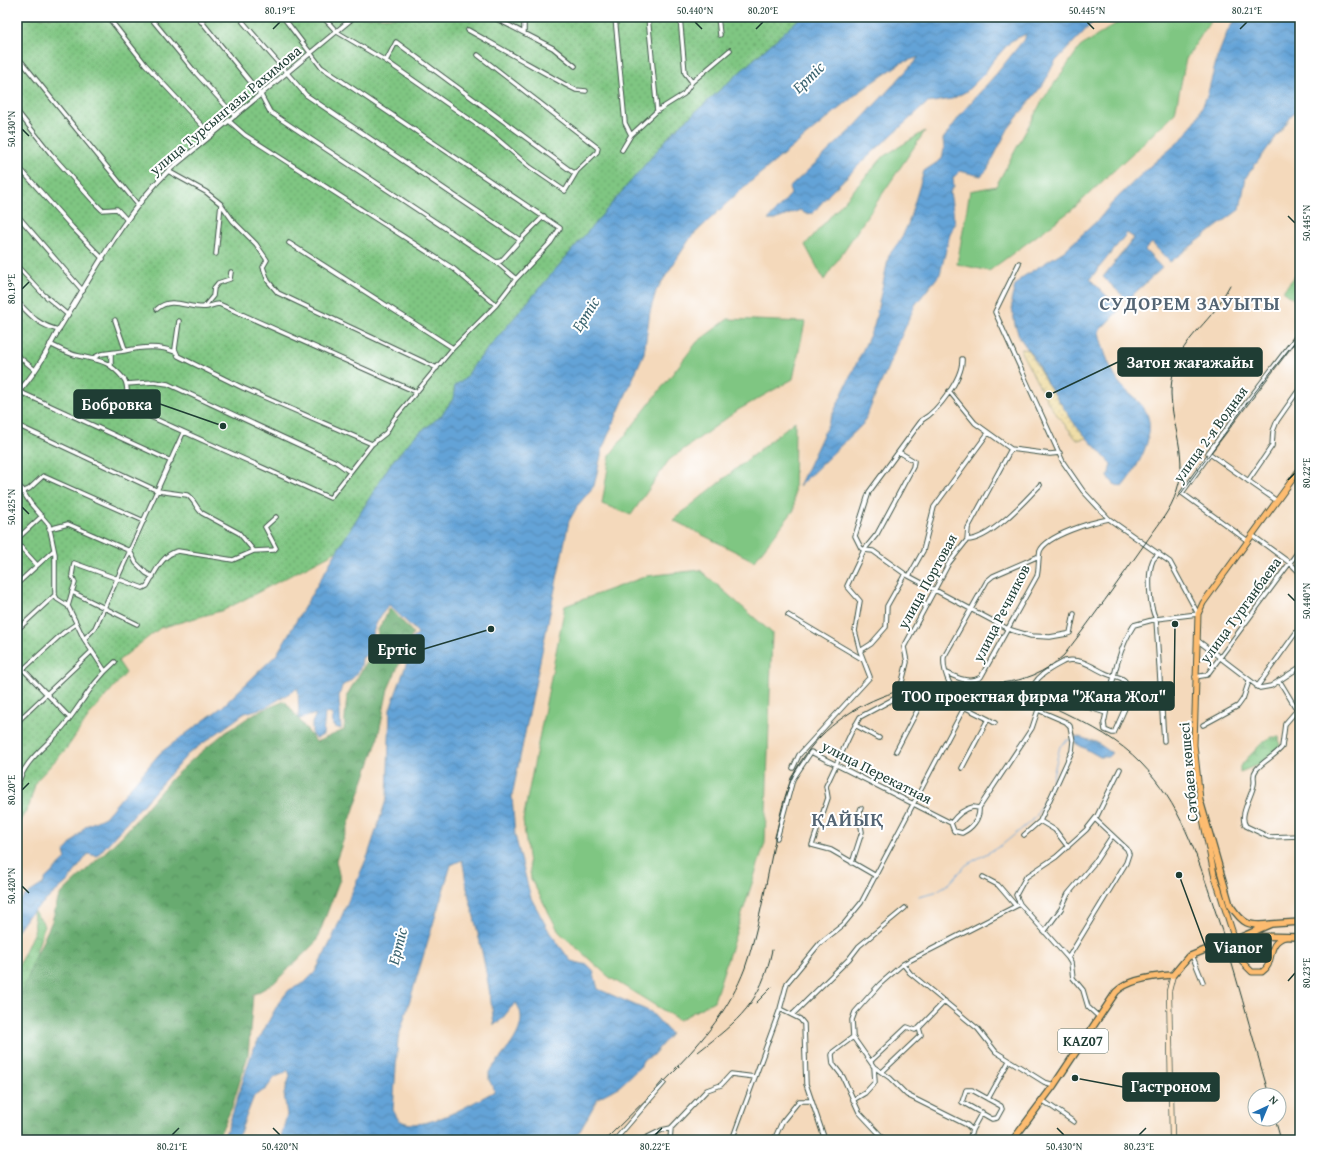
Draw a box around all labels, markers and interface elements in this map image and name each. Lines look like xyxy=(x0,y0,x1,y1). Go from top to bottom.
text: 80.19°E xyxy=(265,3,295,18)
text: 50.440°N xyxy=(677,3,714,18)
text: 80.20°E xyxy=(748,3,778,18)
text: 50.445°N xyxy=(1069,3,1106,18)
text: 80.21°E xyxy=(1232,3,1262,18)
street label: улица Турсынгазы Рахимова xyxy=(144,40,306,180)
water label: Ертіс xyxy=(785,55,830,99)
text: 50.430°N xyxy=(4,110,19,147)
text: 50.445°N xyxy=(1299,204,1314,241)
text: 80.19°E xyxy=(4,274,19,304)
district label: СУДОРЕМ ЗАУЫТЫ xyxy=(1099,289,1281,317)
water label: Ертіс xyxy=(564,291,605,337)
callout: Затон жағажайы xyxy=(1118,348,1262,376)
text: Затон жағажайы xyxy=(1126,350,1254,374)
street label: улица 2-я Водная xyxy=(1167,381,1252,487)
callout: Бобровка xyxy=(74,390,160,418)
text: Бобровка xyxy=(82,392,153,416)
text: 80.22°E xyxy=(1299,458,1314,488)
text: 50.425°N xyxy=(4,488,19,525)
street label: улица Портовая xyxy=(892,529,962,633)
street label: улица Турганбаева xyxy=(1194,552,1286,668)
street label: улица Речников xyxy=(967,560,1035,666)
text: 50.440°N xyxy=(1299,582,1314,619)
callout: Ертіс xyxy=(369,635,424,663)
text: Ертіс xyxy=(378,637,417,661)
callout: ТОО проектная фирма "Жана Жол" xyxy=(893,682,1174,710)
text: ТОО проектная фирма "Жана Жол" xyxy=(902,684,1166,708)
street label: Сәтбаев көшесі xyxy=(1173,721,1203,823)
street label: улица Перекатная xyxy=(817,735,936,809)
text: 80.20°E xyxy=(4,775,19,805)
district label: ҚАЙЫҚ xyxy=(812,805,884,833)
text: 50.420°N xyxy=(4,867,19,904)
water label: Ертіс xyxy=(381,924,413,968)
callout: Vianor xyxy=(1206,934,1271,962)
text: Vianor xyxy=(1213,935,1263,959)
text: 80.23°E xyxy=(1299,958,1314,988)
road number: KAZ07 xyxy=(1058,1029,1108,1053)
callout: Гастроном xyxy=(1123,1073,1219,1101)
text: Гастроном xyxy=(1131,1074,1211,1098)
north arrow xyxy=(1247,1087,1287,1127)
text: N xyxy=(1266,1091,1283,1109)
text: 80.21°E xyxy=(157,1139,187,1154)
text: 50.420°N xyxy=(262,1139,299,1154)
text: 80.22°E xyxy=(640,1139,670,1154)
text: 50.430°N xyxy=(1046,1139,1083,1154)
text: 80.23°E xyxy=(1124,1139,1154,1154)

